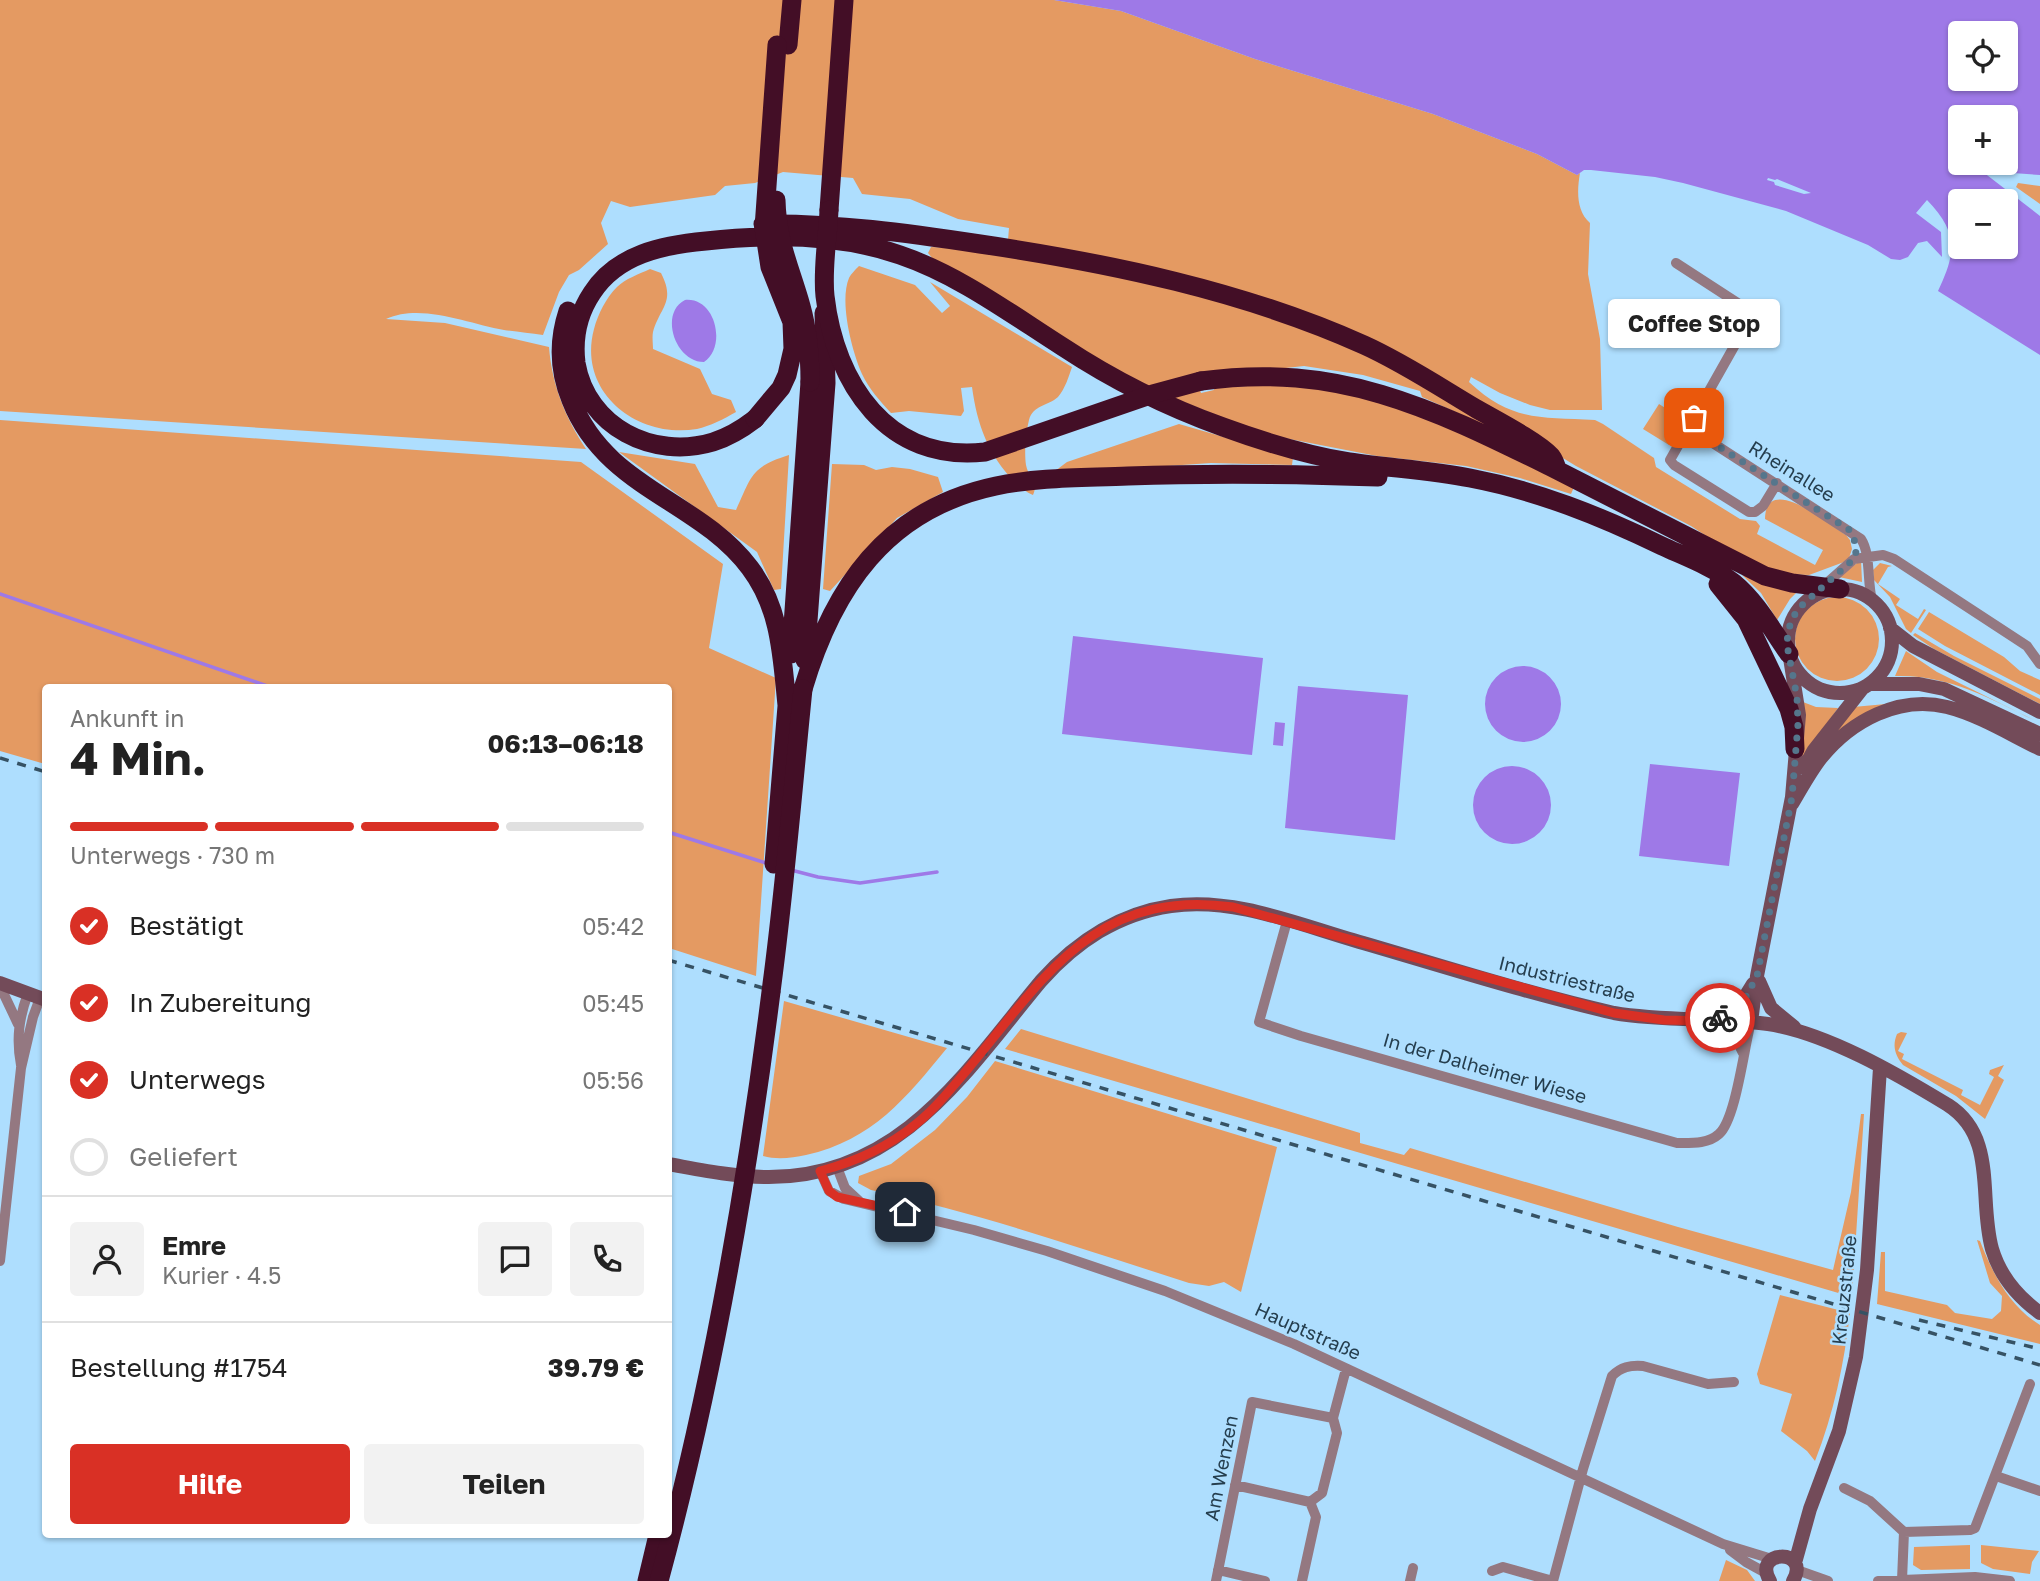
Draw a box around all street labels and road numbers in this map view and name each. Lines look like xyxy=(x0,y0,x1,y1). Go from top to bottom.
street label: Rheinallee xyxy=(1745,435,1840,506)
street label: Industriestraße xyxy=(1497,950,1638,1007)
street label: In der Dalheimer Wiese xyxy=(1381,1027,1590,1108)
street label: Kreuzstraße xyxy=(1826,1234,1861,1346)
street label: Hauptstraße xyxy=(1252,1297,1365,1364)
street label: Am Wenzen xyxy=(1199,1413,1242,1523)

